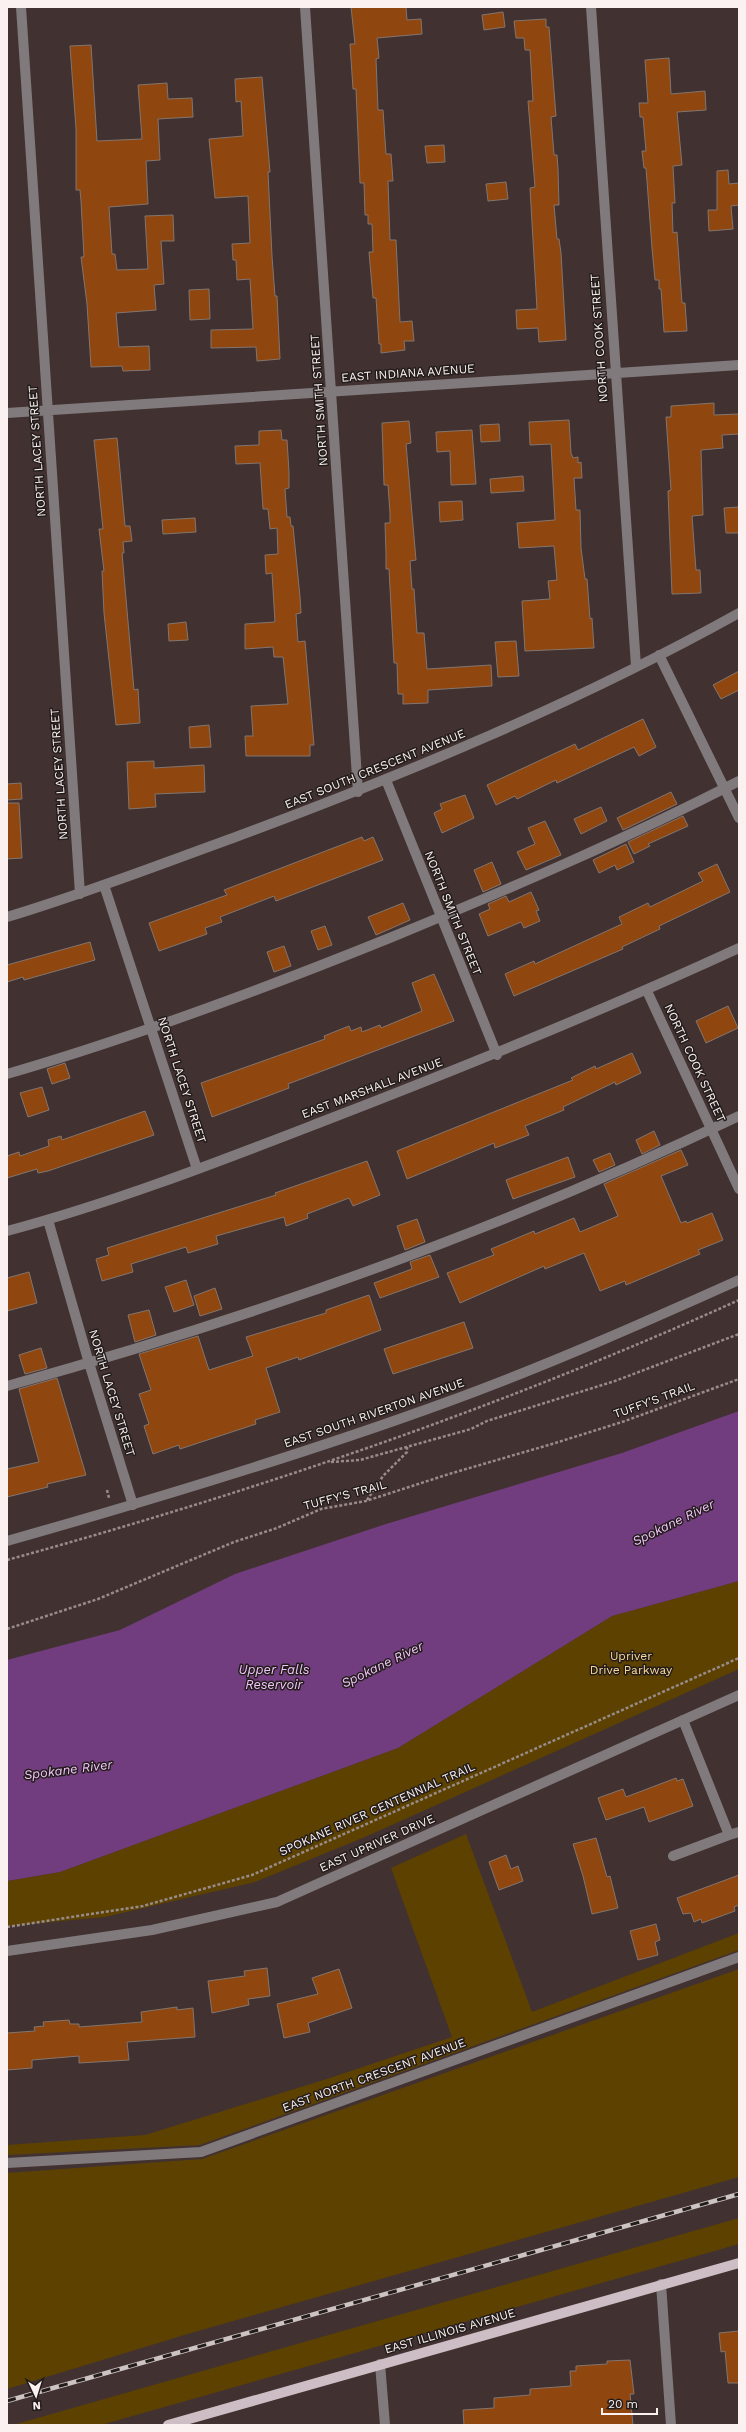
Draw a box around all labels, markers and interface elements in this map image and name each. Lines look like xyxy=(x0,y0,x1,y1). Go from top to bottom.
street label: NORTH COOK STREET xyxy=(588,273,610,403)
street label: NORTH SMITH STREET xyxy=(307,333,331,467)
street label: EAST INDIANA AVENUE xyxy=(341,361,476,385)
street label: NORTH LACEY STREET xyxy=(25,385,49,517)
street label: NORTH LACEY STREET xyxy=(47,708,71,840)
street label: EAST SOUTH CRESCENT AVENUE xyxy=(283,726,468,812)
street label: NORTH SMITH STREET xyxy=(422,849,484,977)
street label: NORTH COOK STREET xyxy=(661,1002,729,1124)
street label: NORTH LACEY STREET xyxy=(155,1015,209,1145)
street label: EAST MARSHALL AVENUE xyxy=(300,1055,445,1121)
street label: NORTH LACEY STREET xyxy=(86,1328,138,1458)
street label: EAST SOUTH RIVERTON AVENUE xyxy=(282,1375,466,1451)
street label: TUFFY'S TRAIL xyxy=(611,1379,697,1421)
street label: TUFFY'S TRAIL xyxy=(302,1477,388,1513)
water label: Spokane River xyxy=(630,1496,717,1549)
water label: Spokane River xyxy=(339,1638,426,1691)
park label: Upriver Drive Parkway xyxy=(590,1649,673,1677)
water label: Upper Falls Reservoir xyxy=(238,1662,310,1692)
water label: Spokane River xyxy=(23,1757,114,1782)
street label: SPOKANE RIVER CENTENNIAL TRAIL xyxy=(277,1759,477,1859)
street label: EAST UPRIVER DRIVE xyxy=(317,1811,437,1875)
street label: EAST NORTH CRESCENT AVENUE xyxy=(281,2035,468,2115)
street label: EAST ILLINOIS AVENUE xyxy=(383,2306,517,2356)
north arrow xyxy=(16,2376,56,2416)
scale bar xyxy=(602,2390,657,2416)
text: 20 m xyxy=(608,2397,638,2411)
text: N xyxy=(32,2399,41,2412)

